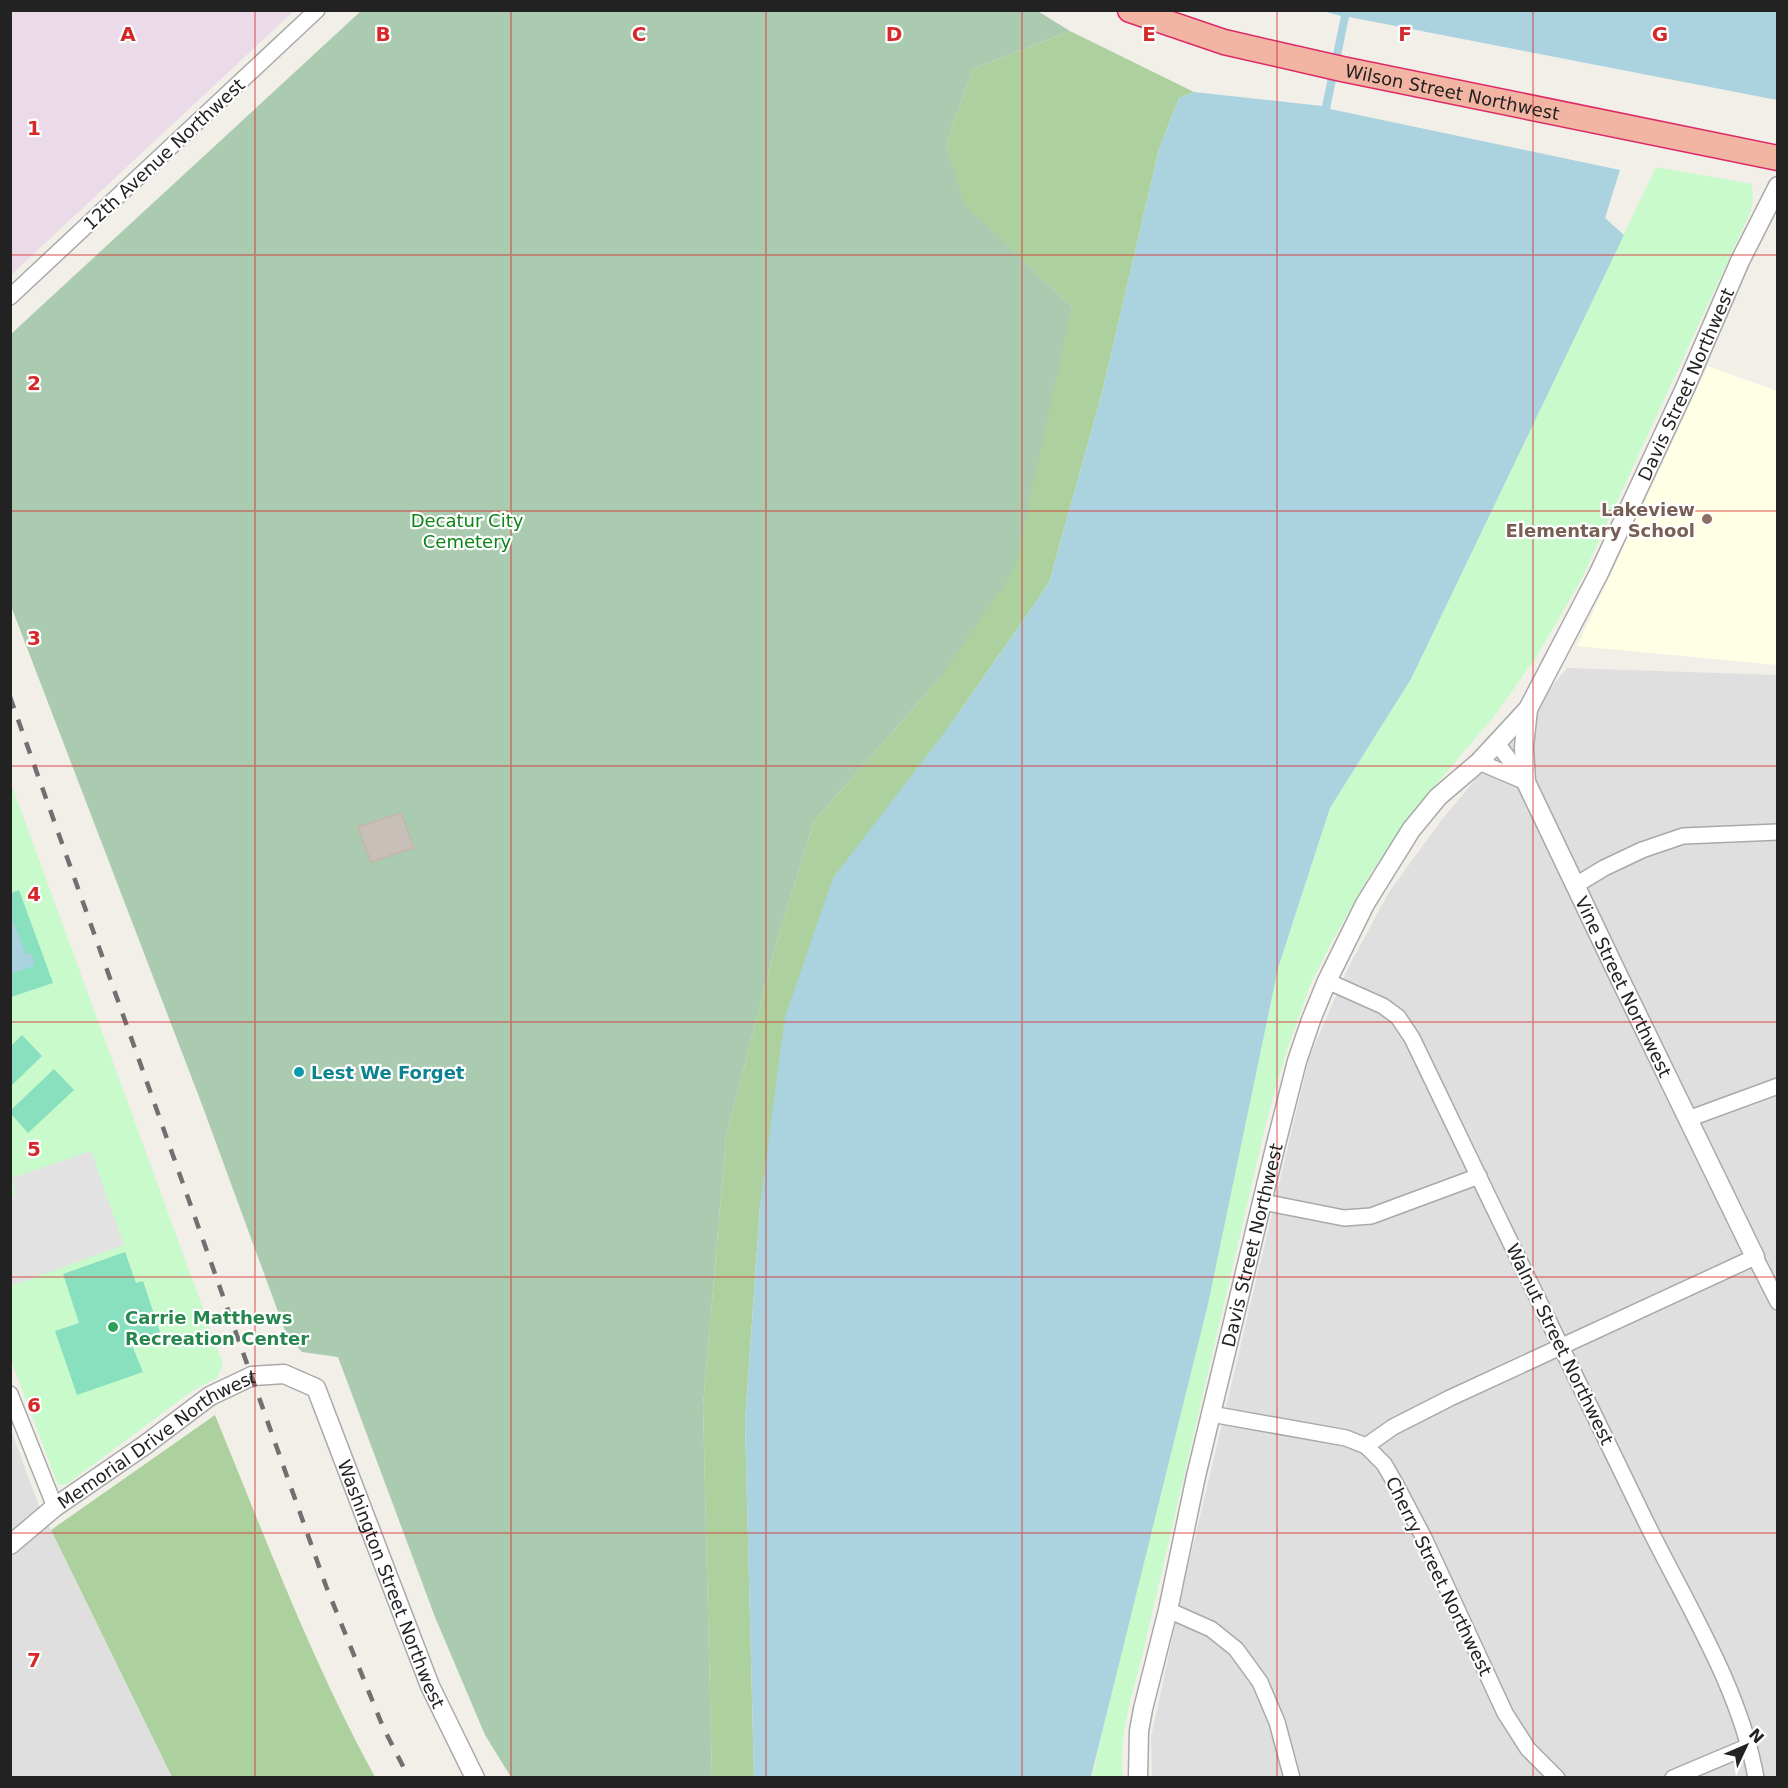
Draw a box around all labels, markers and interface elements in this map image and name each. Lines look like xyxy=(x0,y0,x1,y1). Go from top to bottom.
text: A xyxy=(120,22,136,46)
text: B xyxy=(375,22,391,46)
text: C xyxy=(632,22,646,46)
text: D xyxy=(886,22,902,46)
text: E xyxy=(1142,22,1156,46)
text: F xyxy=(1398,22,1412,46)
text: G xyxy=(1652,22,1668,46)
street label: Wilson Street Northwest xyxy=(1343,59,1561,124)
street label: 12th Avenue Northwest xyxy=(79,74,249,234)
text: 1 xyxy=(27,116,41,140)
street label: Davis Street Northwest xyxy=(1633,284,1738,484)
text: 2 xyxy=(27,371,41,395)
place label: Lakeview Elementary School xyxy=(1506,499,1695,541)
park label: Decatur City Cemetery xyxy=(411,510,524,552)
marker: Lakeview Elementary School xyxy=(1700,512,1714,526)
text: 3 xyxy=(27,626,41,650)
text: 4 xyxy=(27,882,41,906)
street label: Vine Street Northwest xyxy=(1571,893,1676,1080)
place label: Lest We Forget xyxy=(311,1062,465,1083)
marker: Lest We Forget xyxy=(292,1065,306,1079)
text: 5 xyxy=(27,1137,41,1161)
street label: Davis Street Northwest xyxy=(1217,1141,1286,1349)
street label: Walnut Street Northwest xyxy=(1502,1240,1618,1448)
place label: Carrie Matthews Recreation Center xyxy=(125,1307,309,1349)
marker: Carrie Matthews Recreation Center xyxy=(106,1320,120,1334)
street label: Memorial Drive Northwest xyxy=(53,1365,256,1513)
text: 6 xyxy=(27,1393,41,1417)
street label: Washington Street Northwest xyxy=(334,1457,450,1711)
street label: Cherry Street Northwest xyxy=(1382,1473,1496,1679)
text: 7 xyxy=(27,1648,41,1672)
north arrow xyxy=(1716,1716,1776,1776)
text: N xyxy=(1745,1725,1768,1747)

